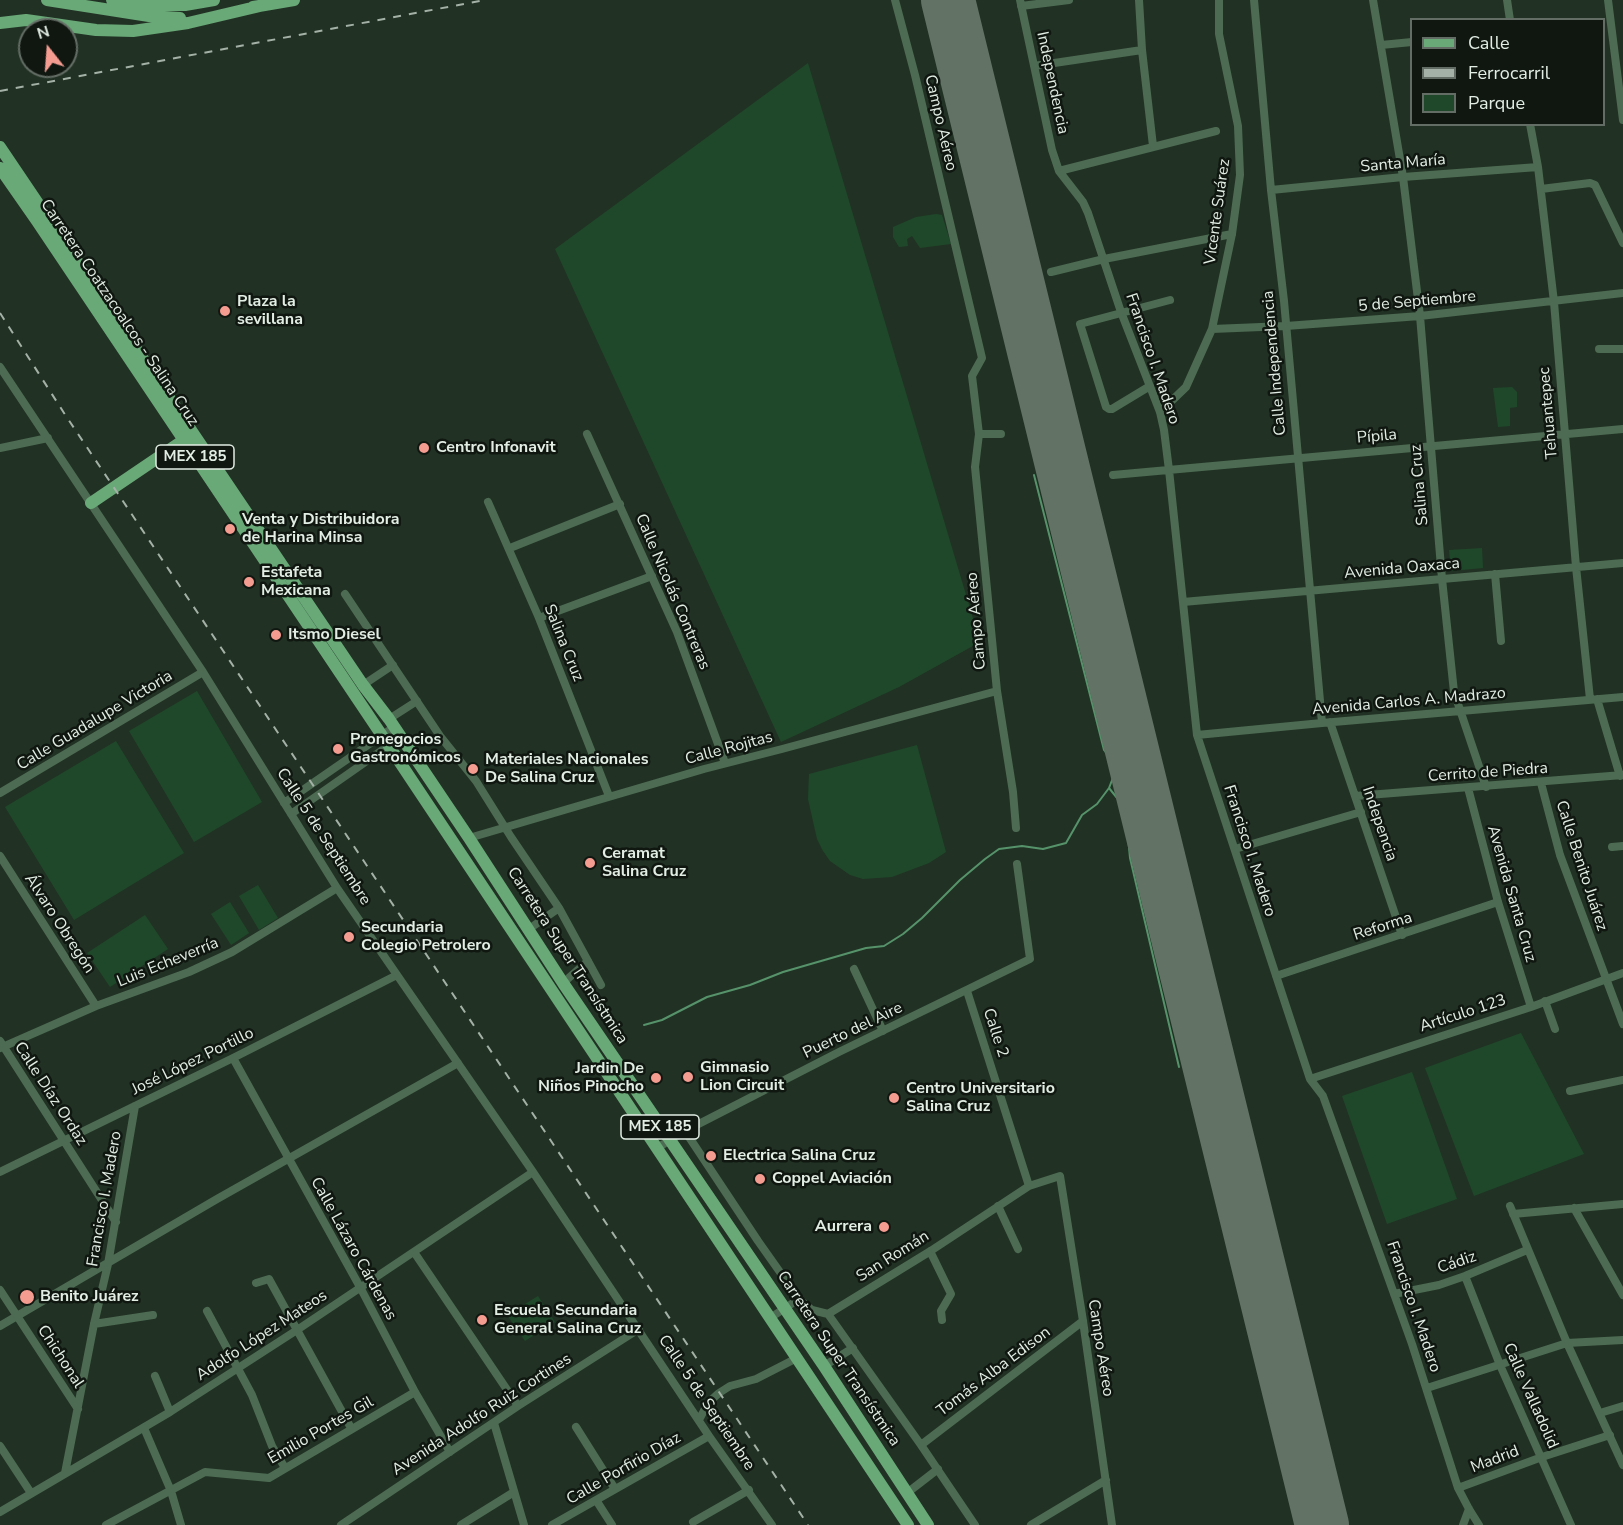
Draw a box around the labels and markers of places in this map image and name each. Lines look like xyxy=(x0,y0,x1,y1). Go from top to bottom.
place label: Plaza la sevillana xyxy=(237,292,303,330)
marker: Plaza la sevillana xyxy=(218,304,232,318)
place label: Centro Infonavit xyxy=(436,438,556,458)
marker: Centro Infonavit xyxy=(417,441,431,455)
place label: Venta y Distribuidora de Harina Minsa xyxy=(242,510,400,548)
marker: Venta y Distribuidora de Harina Minsa xyxy=(223,522,237,536)
place label: Estafeta Mexicana xyxy=(261,563,331,601)
marker: Estafeta Mexicana xyxy=(242,575,256,589)
place label: Itsmo Diesel xyxy=(288,625,381,645)
marker: Itsmo Diesel xyxy=(269,628,283,642)
place label: Pronegocios Gastronómicos xyxy=(350,730,461,768)
marker: Pronegocios Gastronómicos xyxy=(331,742,345,756)
place label: Materiales Nacionales De Salina Cruz xyxy=(485,750,648,788)
marker: Materiales Nacionales De Salina Cruz xyxy=(466,762,480,776)
place label: Ceramat Salina Cruz xyxy=(602,844,686,882)
marker: Ceramat Salina Cruz xyxy=(583,856,597,870)
place label: Secundaria Colegio Petrolero xyxy=(361,918,491,956)
marker: Secundaria Colegio Petrolero xyxy=(342,930,356,944)
place label: Gimnasio Lion Circuit xyxy=(700,1058,784,1096)
place label: Jardin De Niños Pinocho xyxy=(538,1059,644,1097)
marker: Gimnasio Lion Circuit xyxy=(681,1070,695,1084)
marker: Jardin De Niños Pinocho xyxy=(649,1071,663,1085)
place label: Centro Universitario Salina Cruz xyxy=(906,1079,1055,1117)
marker: Centro Universitario Salina Cruz xyxy=(887,1091,901,1105)
place label: Electrica Salina Cruz xyxy=(723,1146,875,1166)
marker: Electrica Salina Cruz xyxy=(704,1149,718,1163)
place label: Coppel Aviación xyxy=(772,1169,892,1189)
marker: Coppel Aviación xyxy=(753,1172,767,1186)
place label: Aurrera xyxy=(815,1217,872,1237)
marker: Aurrera xyxy=(877,1220,891,1234)
place label: Benito Juárez xyxy=(40,1287,139,1307)
marker: Benito Juárez xyxy=(18,1288,36,1306)
place label: Escuela Secundaria General Salina Cruz xyxy=(494,1301,641,1339)
marker: Escuela Secundaria General Salina Cruz xyxy=(475,1313,489,1327)

